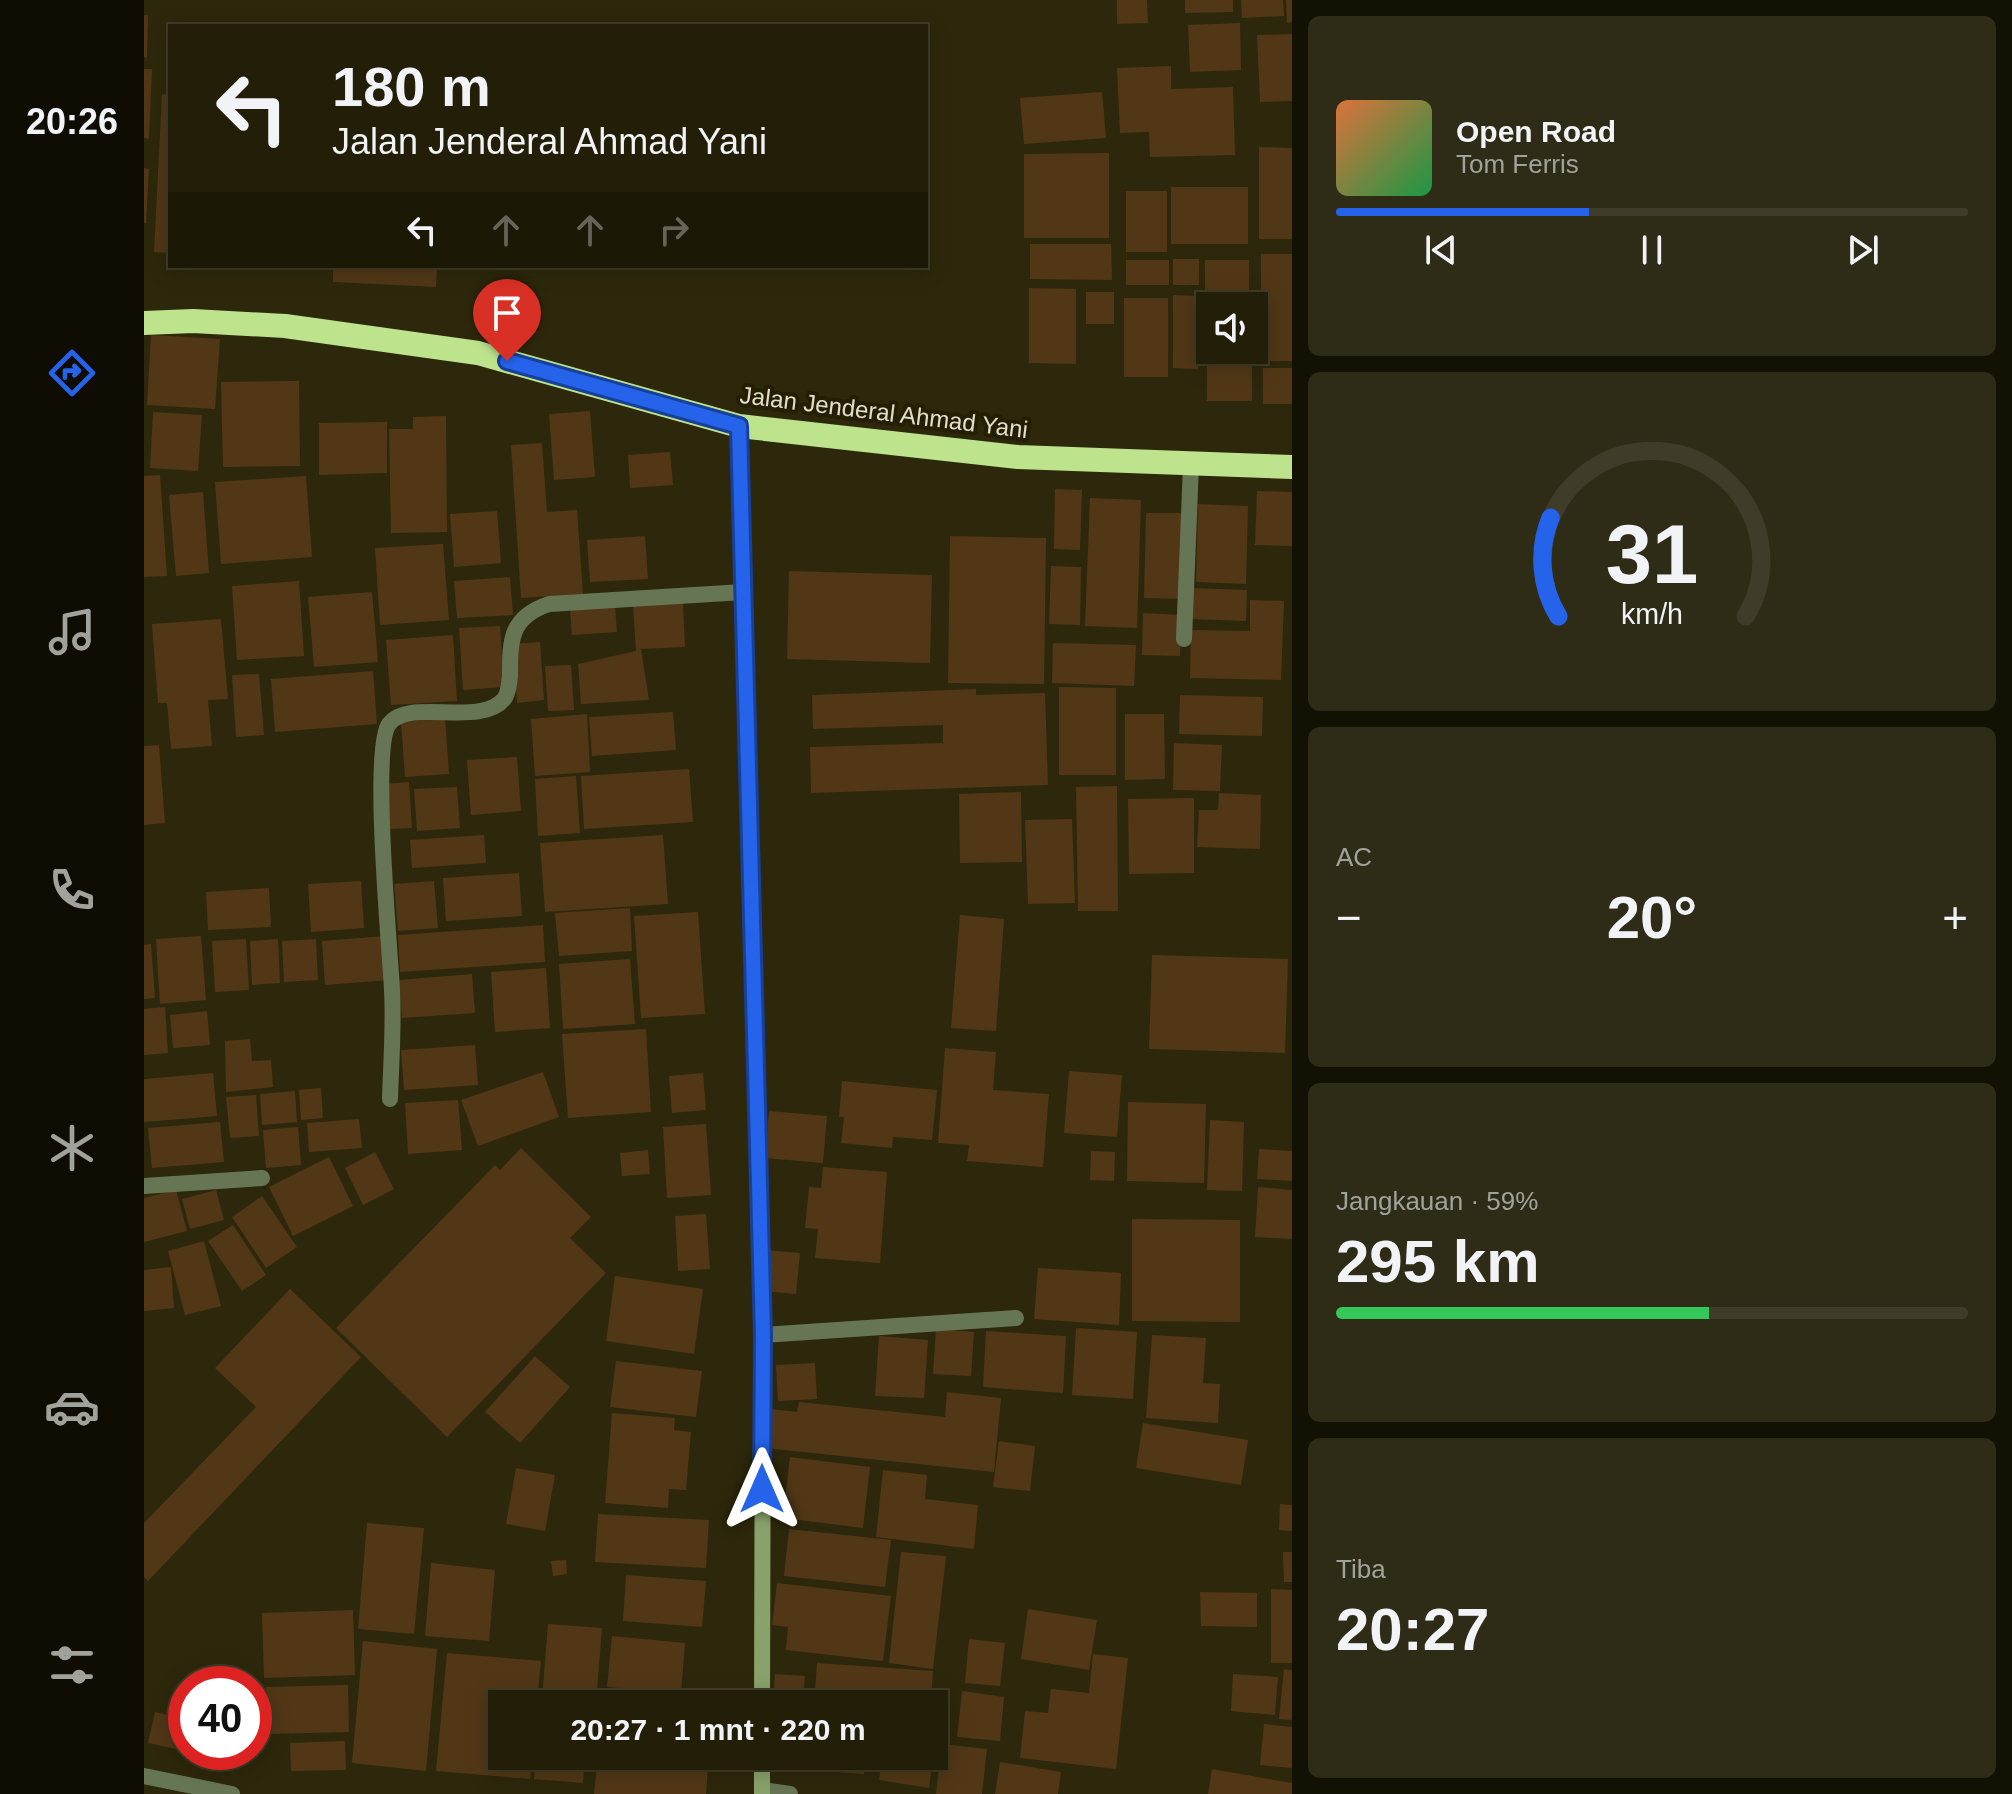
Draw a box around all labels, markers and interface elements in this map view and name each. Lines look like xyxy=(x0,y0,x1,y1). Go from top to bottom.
text: 180 m xyxy=(332,55,491,118)
icon: left xyxy=(200,56,304,160)
text: 20:26 xyxy=(26,101,118,142)
text: Open Road xyxy=(1456,115,1616,148)
text: Jalan Jenderal Ahmad Yani xyxy=(332,121,767,162)
text: Tom Ferris xyxy=(1456,149,1579,179)
icon: left xyxy=(400,208,444,252)
icon: ahead xyxy=(484,208,528,252)
icon: ahead xyxy=(568,208,612,252)
icon: right xyxy=(652,208,696,252)
icon: previous xyxy=(1419,228,1463,272)
icon: pause xyxy=(1630,228,1674,272)
icon: next xyxy=(1841,228,1885,272)
pin xyxy=(473,279,541,361)
icon: arrive xyxy=(485,291,529,335)
map controls xyxy=(1196,292,1268,364)
button: sound xyxy=(1196,292,1268,364)
icon: directions xyxy=(44,345,100,401)
street label: Jalan Jenderal Ahmad Yani xyxy=(738,381,1030,443)
text: 31 xyxy=(1606,508,1698,601)
text: km/h xyxy=(1621,599,1683,631)
icon: music xyxy=(44,604,100,660)
text: AC xyxy=(1336,842,1372,872)
icon: phone xyxy=(44,862,100,918)
text: 20° xyxy=(1607,884,1697,951)
text: − xyxy=(1336,893,1362,942)
text: + xyxy=(1942,893,1968,942)
icon: climate xyxy=(44,1120,100,1176)
text: Jangkauan · 59% xyxy=(1336,1186,1538,1216)
text: 295 km xyxy=(1336,1228,1540,1295)
icon: car xyxy=(44,1379,100,1435)
position arrow xyxy=(720,1447,804,1531)
text: Tiba xyxy=(1336,1554,1386,1584)
text: 20:27 xyxy=(1336,1596,1489,1663)
icon: filters xyxy=(44,1637,100,1693)
speed limit sign: 40 xyxy=(168,1666,272,1770)
text: 20:27 · 1 mnt · 220 m xyxy=(570,1713,866,1746)

